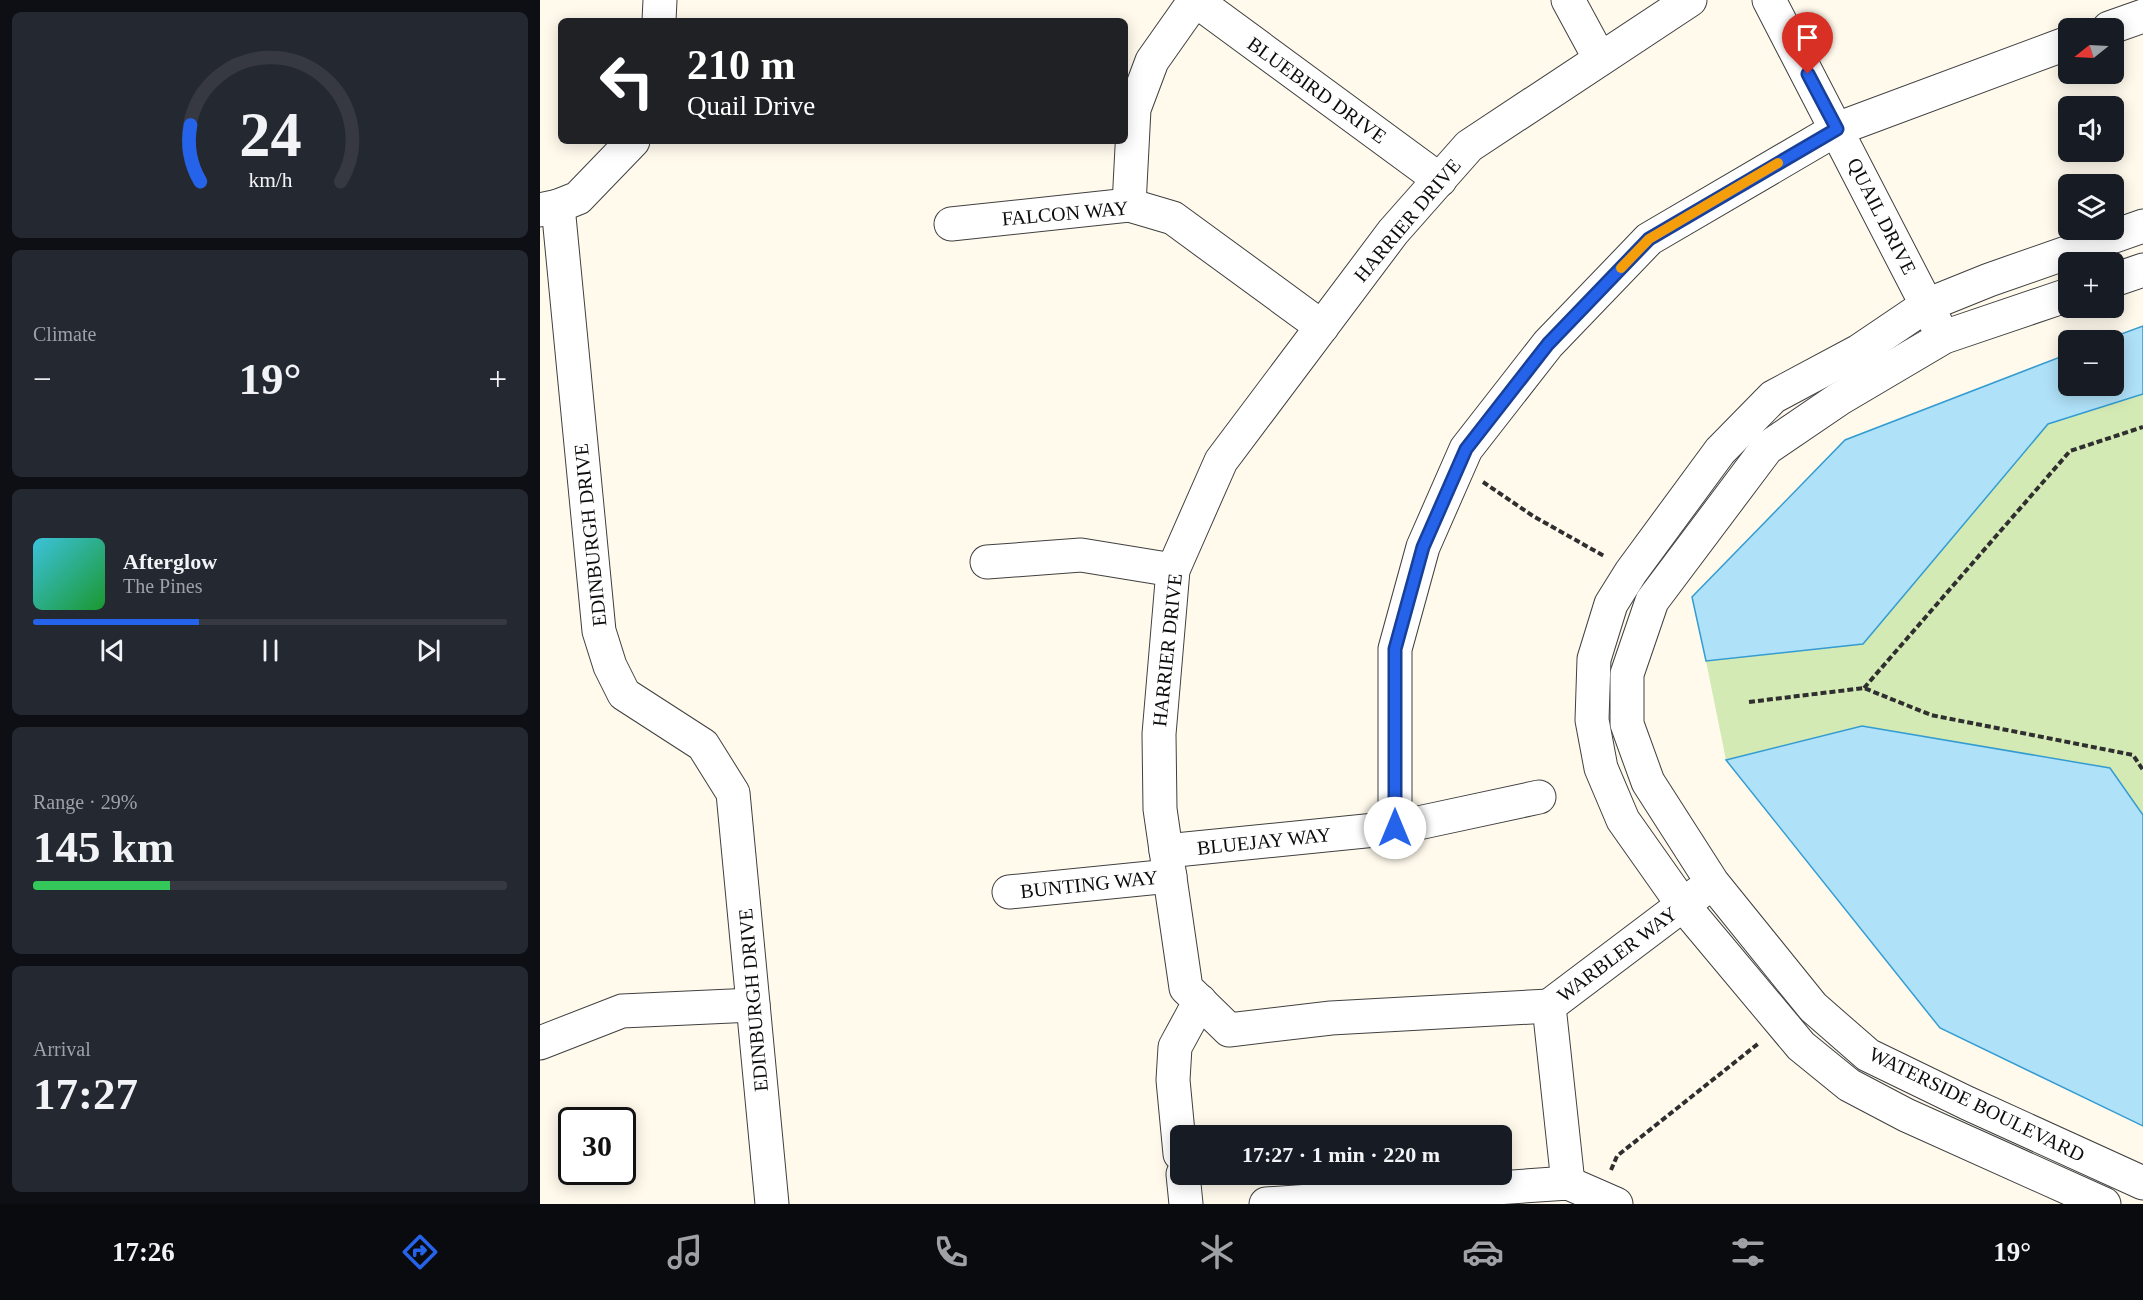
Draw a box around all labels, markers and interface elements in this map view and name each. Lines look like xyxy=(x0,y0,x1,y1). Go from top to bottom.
pin xyxy=(1782,12,1833,74)
north arrow xyxy=(2058,18,2124,84)
map controls xyxy=(2058,18,2124,396)
icon: arrive xyxy=(1791,21,1824,54)
street label: BLUEBIRD DRIVE xyxy=(1243,32,1391,148)
icon: left xyxy=(588,42,666,120)
text: 210 m xyxy=(687,42,796,88)
text: Quail Drive xyxy=(687,91,815,121)
button: sound xyxy=(2058,96,2124,162)
text: 24 xyxy=(239,100,301,169)
street label: HARRIER DRIVE xyxy=(1349,154,1465,286)
street label: QUAIL DRIVE xyxy=(1843,154,1921,278)
text: km/h xyxy=(248,169,292,193)
button: layers xyxy=(2058,174,2124,240)
street label: FALCON WAY xyxy=(1001,197,1129,229)
button: + xyxy=(2058,252,2124,318)
text: Climate xyxy=(33,323,96,345)
button: − xyxy=(2058,330,2124,396)
text: 19° xyxy=(239,354,302,404)
text: − xyxy=(33,361,52,397)
text: + xyxy=(488,361,507,397)
street label: EDINBURGH DRIVE xyxy=(569,442,611,628)
text: Afterglow xyxy=(123,549,217,574)
street label: HARRIER DRIVE xyxy=(1148,572,1186,728)
text: The Pines xyxy=(123,575,202,597)
icon: previous xyxy=(96,634,129,667)
icon: pause xyxy=(254,634,287,667)
icon: next xyxy=(412,634,445,667)
text: Range · 29% xyxy=(33,791,137,813)
position arrow xyxy=(1363,796,1427,860)
text: 145 km xyxy=(33,822,174,872)
street label: BLUEJAY WAY xyxy=(1196,823,1332,859)
street label: BUNTING WAY xyxy=(1019,866,1159,902)
street label: WARBLER WAY xyxy=(1553,902,1681,1006)
street label: EDINBURGH DRIVE xyxy=(734,907,772,1093)
text: Arrival xyxy=(33,1038,91,1060)
street label: WATERSIDE BOULEVARD xyxy=(1866,1042,2088,1166)
text: 17:27 xyxy=(33,1069,138,1119)
speed limit sign: 30 xyxy=(558,1107,636,1185)
text: 17:27 · 1 min · 220 m xyxy=(1242,1142,1440,1167)
icon: directions xyxy=(399,1231,441,1273)
icon: music xyxy=(664,1231,706,1273)
icon: phone xyxy=(930,1231,972,1273)
icon: climate xyxy=(1196,1231,1238,1273)
icon: car xyxy=(1462,1231,1504,1273)
icon: filters xyxy=(1727,1231,1769,1273)
text: 17:26 xyxy=(112,1237,175,1267)
text: 19° xyxy=(1993,1237,2031,1267)

